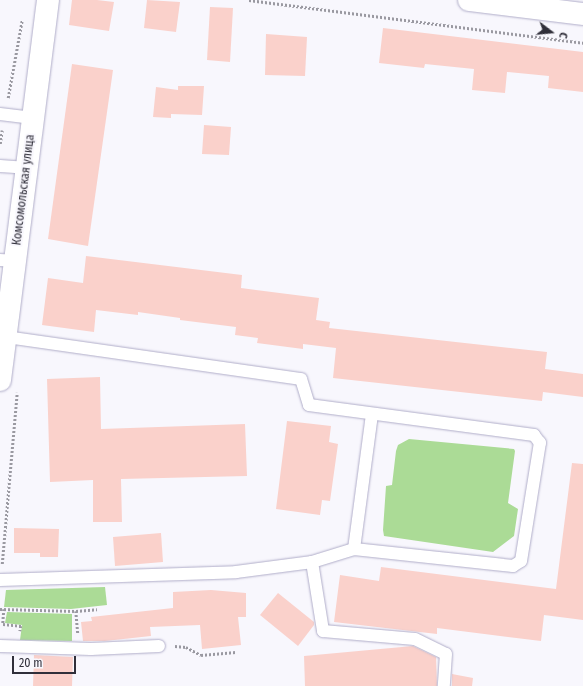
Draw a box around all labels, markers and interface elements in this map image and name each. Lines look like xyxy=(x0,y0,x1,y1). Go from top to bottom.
north arrow xyxy=(531,12,571,52)
text: С xyxy=(556,31,570,40)
street label: Комсомольская улица xyxy=(10,134,38,246)
scale bar xyxy=(14,648,78,674)
text: 20 m xyxy=(19,656,43,670)

